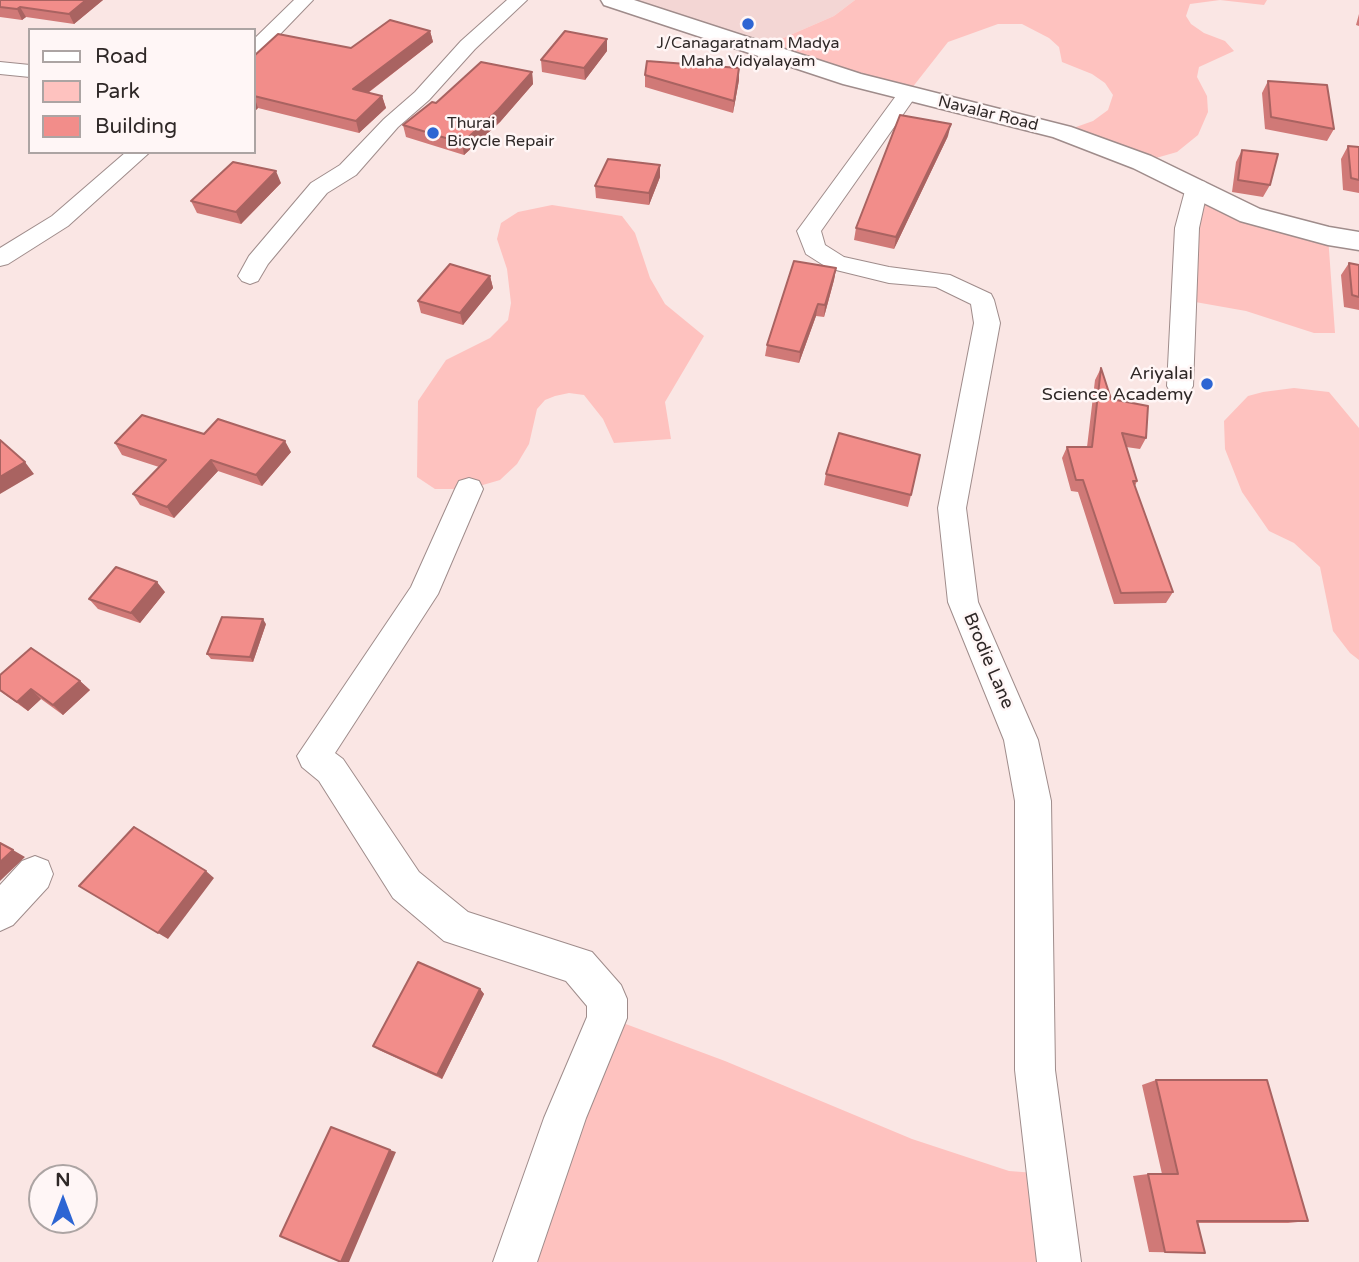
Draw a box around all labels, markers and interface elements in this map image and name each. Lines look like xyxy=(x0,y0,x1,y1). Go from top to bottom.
marker: J/Canagaratnam Madya Maha Vidyalayam xyxy=(740,16,756,32)
legend xyxy=(28,28,256,154)
place label: J/Canagaratnam Madya Maha Vidyalayam xyxy=(656,34,840,72)
text: Road xyxy=(95,44,148,69)
text: Park xyxy=(95,79,140,104)
street label: Navalar Road xyxy=(936,92,1040,136)
text: Building xyxy=(95,114,177,139)
place label: Thurai Bicycle Repair xyxy=(447,114,554,152)
marker: Thurai Bicycle Repair xyxy=(425,125,441,141)
place label: Ariyalai Science Academy xyxy=(1042,363,1193,406)
marker: Ariyalai Science Academy xyxy=(1199,376,1215,392)
street label: Brodie Lane xyxy=(958,610,1018,712)
north arrow xyxy=(28,1164,98,1234)
text: N xyxy=(55,1169,71,1191)

